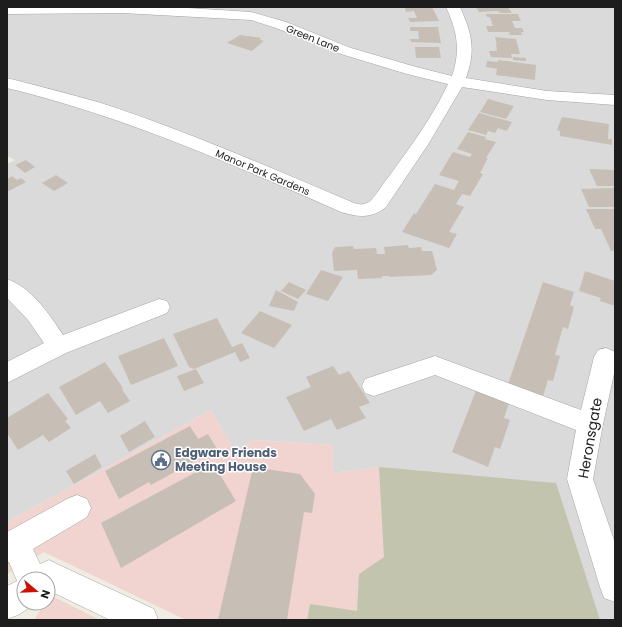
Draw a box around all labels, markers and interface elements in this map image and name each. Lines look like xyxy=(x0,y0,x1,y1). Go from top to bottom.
street label: Green Lane xyxy=(284,21,342,56)
street label: Manor Park Gardens xyxy=(213,146,312,199)
street label: Heronsgate xyxy=(573,396,607,480)
place label: Edgware Friends Meeting House xyxy=(175,444,277,475)
public building icon: Edgware Friends Meeting House xyxy=(150,449,172,471)
north arrow xyxy=(16,571,56,611)
text: N xyxy=(37,588,54,601)

